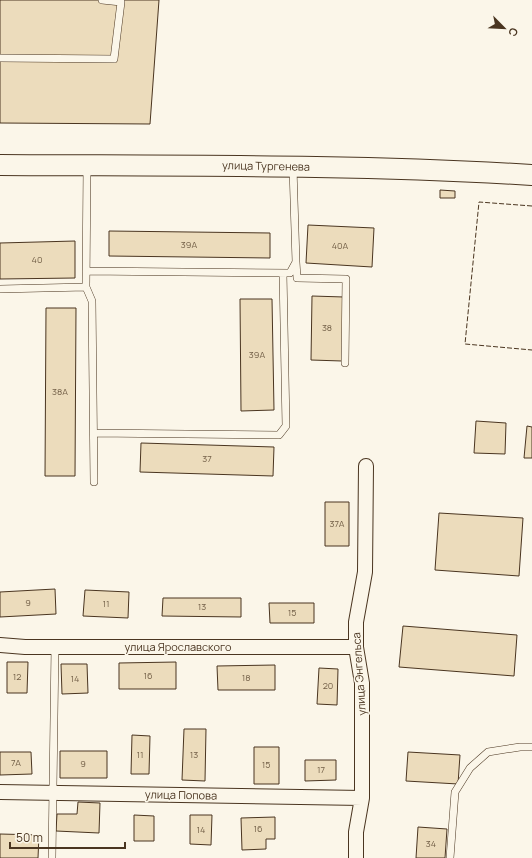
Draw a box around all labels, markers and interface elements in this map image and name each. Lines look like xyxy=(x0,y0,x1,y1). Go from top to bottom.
north arrow xyxy=(484,8,524,48)
text: С xyxy=(505,26,522,39)
street label: улица Тургенева xyxy=(222,157,310,174)
house number: 39А xyxy=(181,238,197,251)
house number: 40А xyxy=(332,239,349,252)
house number: 40 xyxy=(32,253,42,266)
house number: 38 xyxy=(322,321,332,334)
house number: 39А xyxy=(249,348,265,361)
house number: 38А xyxy=(52,385,68,398)
house number: 37 xyxy=(202,452,212,465)
house number: 37А xyxy=(330,517,345,530)
house number: 9 xyxy=(25,596,31,609)
house number: 11 xyxy=(102,597,110,610)
house number: 13 xyxy=(198,600,206,613)
house number: 15 xyxy=(288,606,296,619)
street label: улица Энгельса xyxy=(348,632,369,716)
street label: улица Ярославского xyxy=(125,639,232,654)
house number: 16 xyxy=(143,669,153,682)
house number: 12 xyxy=(13,670,21,683)
house number: 18 xyxy=(242,671,250,684)
house number: 14 xyxy=(71,672,79,685)
house number: 20 xyxy=(323,679,333,692)
house number: 11 xyxy=(136,748,144,761)
house number: 13 xyxy=(190,748,198,761)
house number: 7А xyxy=(11,756,21,769)
house number: 9 xyxy=(80,757,86,770)
house number: 15 xyxy=(262,758,270,771)
house number: 17 xyxy=(317,763,325,776)
street label: улица Попова xyxy=(145,786,217,803)
house number: 16 xyxy=(253,822,263,835)
house number: 14 xyxy=(197,823,205,836)
scale bar xyxy=(10,824,125,850)
text: 50 m xyxy=(16,829,43,846)
house number: 34 xyxy=(426,837,436,850)

